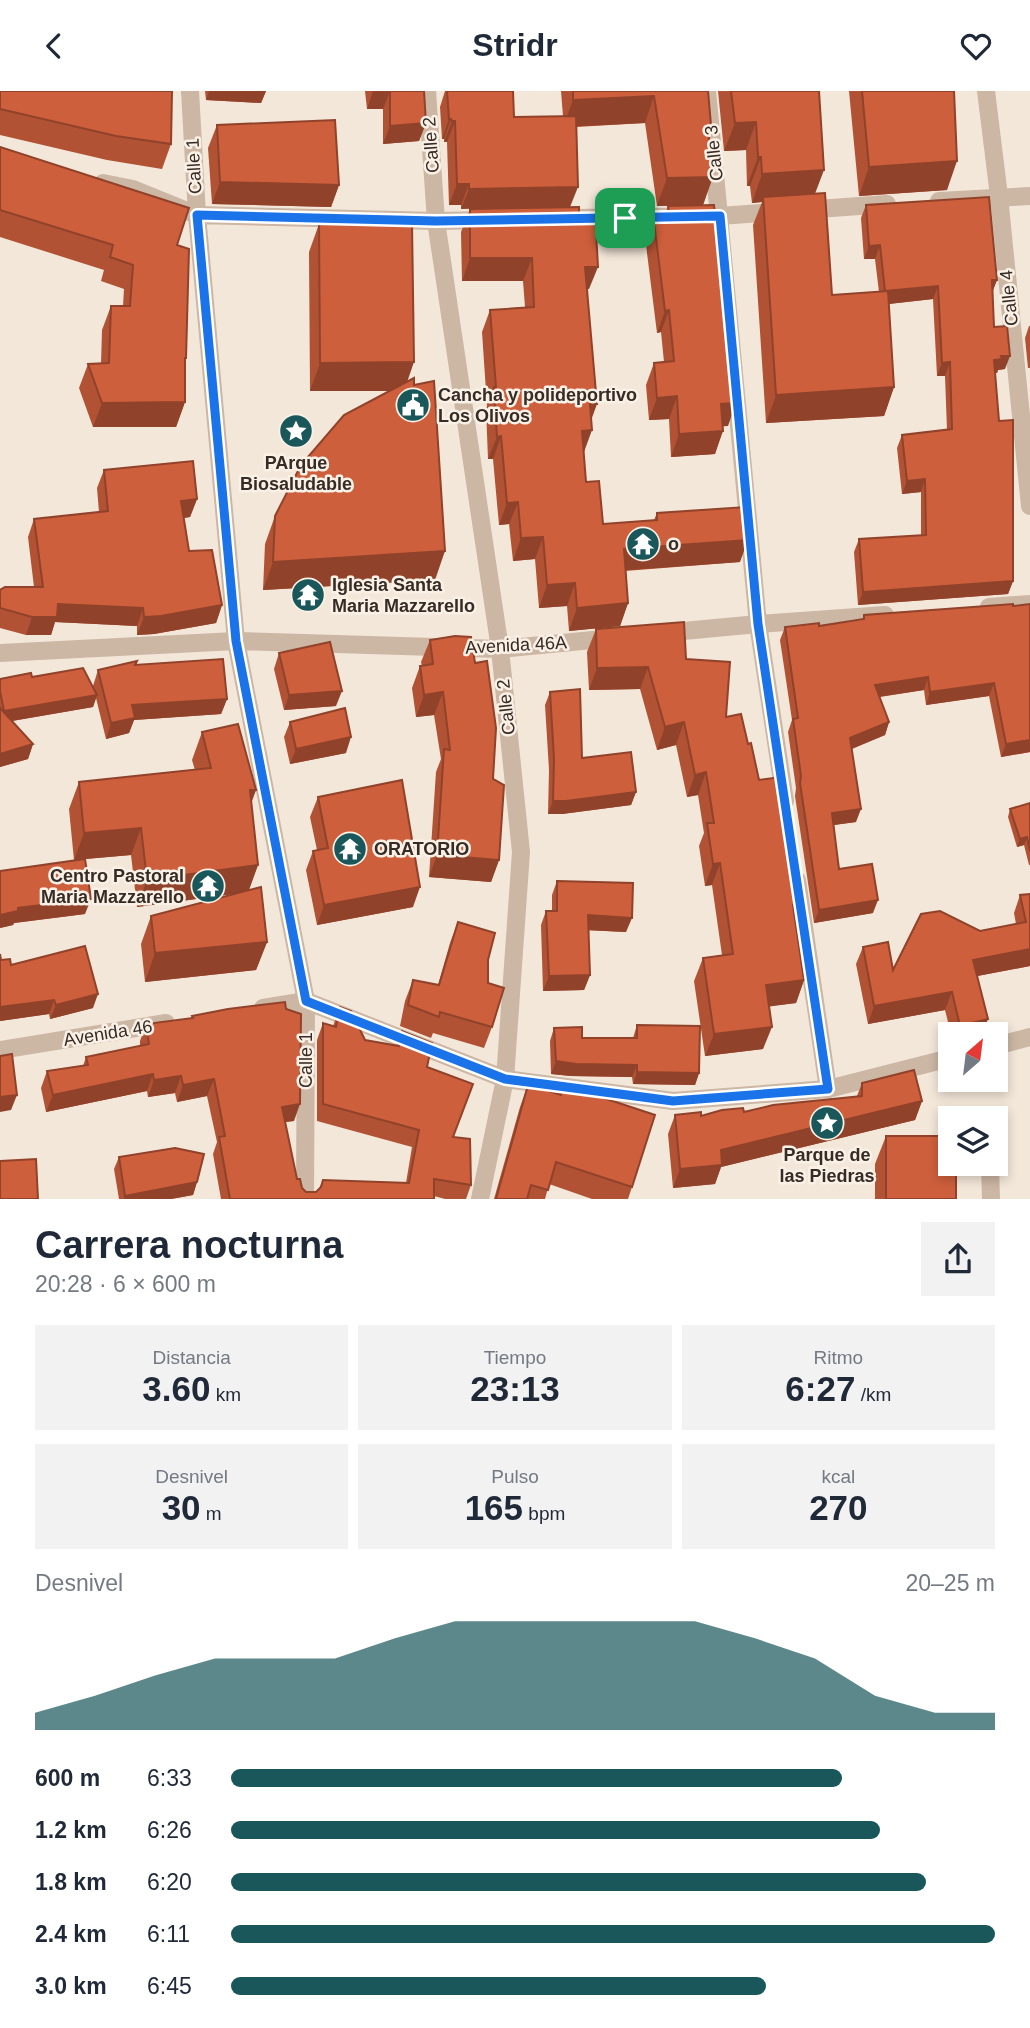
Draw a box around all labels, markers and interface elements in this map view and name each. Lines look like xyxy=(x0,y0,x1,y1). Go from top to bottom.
icon: back xyxy=(35,27,73,65)
text: Stridr xyxy=(472,27,558,63)
icon: heart xyxy=(957,27,995,65)
street label: Calle 2 xyxy=(419,116,443,174)
street label: Calle 3 xyxy=(701,124,727,182)
street label: Calle 1 xyxy=(183,137,205,195)
pin xyxy=(595,188,655,248)
icon: arrive xyxy=(606,199,644,237)
street label: Calle 4 xyxy=(996,269,1022,327)
place label: Cancha y polideportivo Los Olivos xyxy=(438,385,637,426)
public building icon: Cancha y polideportivo Los Olivos xyxy=(394,386,432,424)
place icon: PArque Biosaludable xyxy=(277,412,315,450)
place label: PArque Biosaludable xyxy=(240,453,352,494)
temple icon: o xyxy=(624,525,662,563)
place label: o xyxy=(668,534,679,554)
place label: Iglesia Santa Maria Mazzarello xyxy=(332,575,475,616)
temple icon: Iglesia Santa Maria Mazzarello xyxy=(289,576,327,614)
street label: Avenida 46A xyxy=(465,632,567,658)
street label: Calle 2 xyxy=(493,678,519,736)
temple icon: ORATORIO xyxy=(331,830,369,868)
place label: ORATORIO xyxy=(374,839,469,859)
place label: Centro Pastoral Maria Mazzarello xyxy=(41,866,184,907)
temple icon: Centro Pastoral Maria Mazzarello xyxy=(189,867,227,905)
street label: Avenida 46 xyxy=(62,1016,154,1050)
north arrow xyxy=(938,1022,1008,1092)
map controls xyxy=(938,1022,1008,1176)
street label: Calle 1 xyxy=(296,1032,316,1088)
place icon: Parque de las Piedras xyxy=(808,1104,846,1142)
button: layers xyxy=(938,1106,1008,1176)
place label: Parque de las Piedras xyxy=(779,1145,875,1186)
button: share xyxy=(921,1222,995,1296)
text: Carrera nocturna xyxy=(35,1224,343,1266)
text: 20:28 · 6 × 600 m xyxy=(35,1271,216,1297)
text: Distancia xyxy=(153,1347,231,1368)
text: Tiempo xyxy=(484,1347,546,1368)
text: Ritmo xyxy=(814,1347,863,1368)
text: 3.60 xyxy=(142,1369,210,1408)
text: 23:13 xyxy=(470,1369,560,1408)
text: 6:27 xyxy=(785,1369,855,1408)
text: km xyxy=(210,1384,241,1405)
text: /km xyxy=(855,1384,891,1405)
text: Desnivel xyxy=(155,1466,228,1487)
text: Pulso xyxy=(491,1466,539,1487)
text: kcal xyxy=(821,1466,855,1487)
text: 30 xyxy=(162,1488,201,1527)
text: 165 xyxy=(465,1488,523,1527)
text: 270 xyxy=(809,1488,868,1527)
text: m xyxy=(201,1503,222,1524)
text: bpm xyxy=(523,1503,565,1524)
text: Desnivel xyxy=(35,1570,123,1596)
text: 20–25 m xyxy=(905,1570,995,1596)
text: 600 m xyxy=(35,1765,100,1791)
text: 6:33 xyxy=(147,1765,192,1791)
text: 1.2 km xyxy=(35,1817,107,1843)
text: 6:26 xyxy=(147,1817,192,1843)
text: 1.8 km xyxy=(35,1869,107,1895)
text: 6:20 xyxy=(147,1869,192,1895)
text: 2.4 km xyxy=(35,1921,107,1947)
text: 6:11 xyxy=(147,1921,190,1947)
text: 3.0 km xyxy=(35,1973,107,1999)
text: 6:45 xyxy=(147,1973,192,1999)

